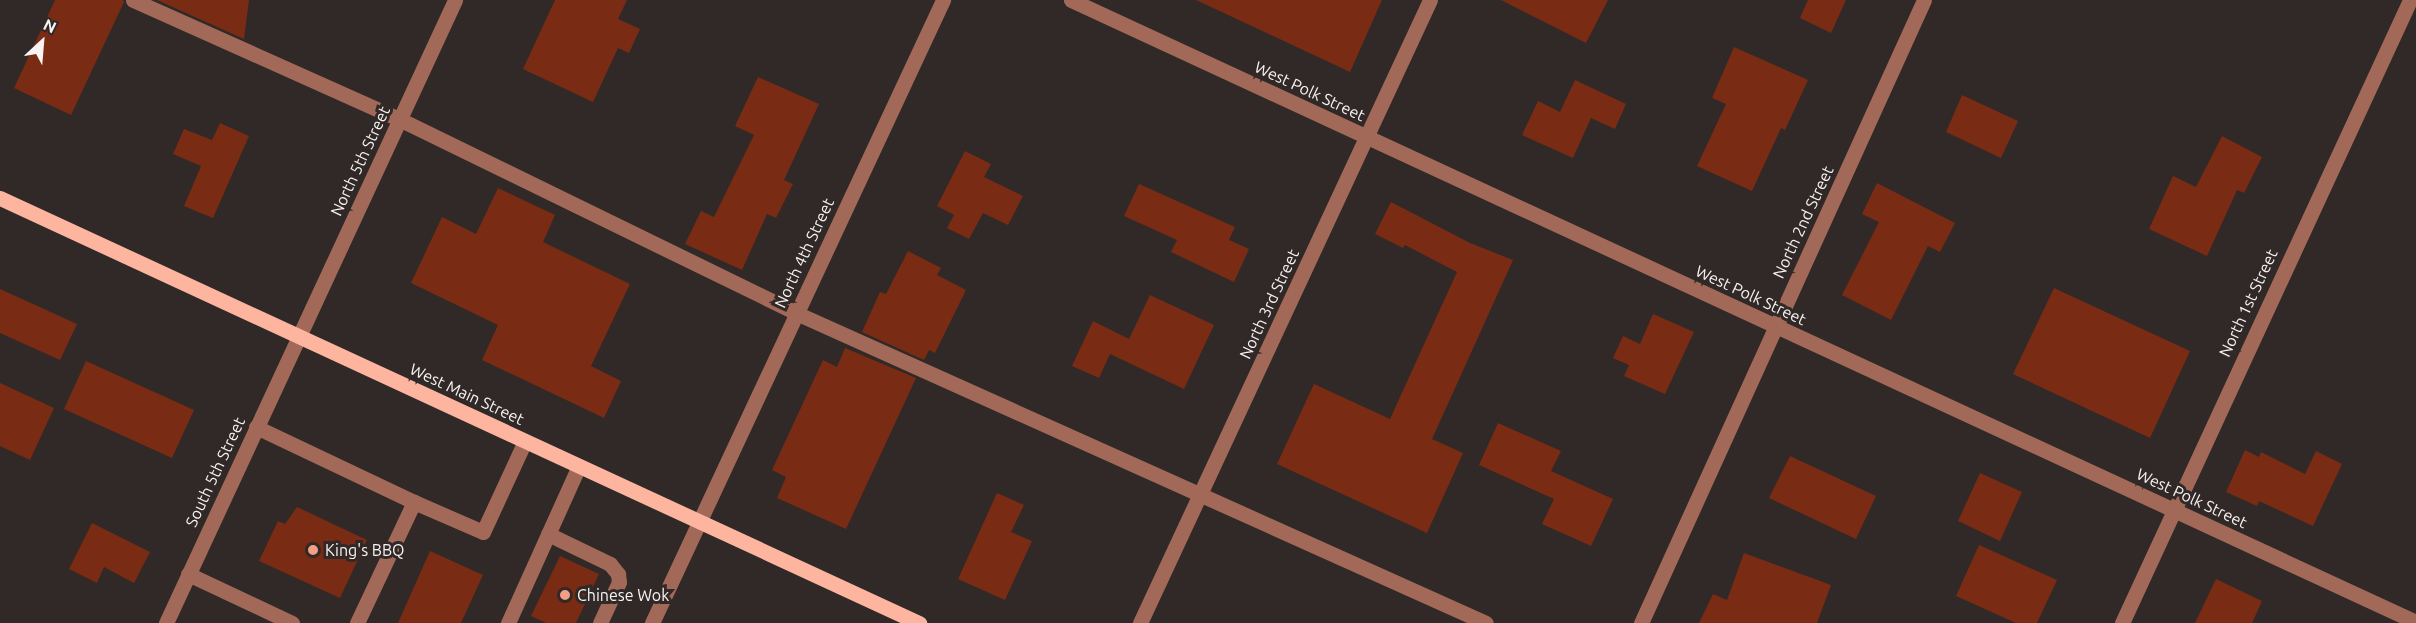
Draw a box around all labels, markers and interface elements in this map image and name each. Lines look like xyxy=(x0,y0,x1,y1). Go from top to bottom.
north arrow xyxy=(12,12,72,72)
text: N xyxy=(41,15,59,37)
street label: West Polk Street xyxy=(1252,57,1368,125)
street label: North 5th Street xyxy=(326,103,394,219)
street label: North 2nd Street xyxy=(1769,163,1837,281)
street label: North 4th Street xyxy=(770,195,838,311)
street label: North 3rd Street xyxy=(1235,246,1303,362)
street label: North 1st Street xyxy=(2215,246,2281,360)
street label: West Polk Street xyxy=(1693,261,1809,329)
street label: West Main Street xyxy=(407,359,527,429)
street label: South 5th Street xyxy=(181,414,249,530)
street label: West Polk Street xyxy=(2134,464,2250,532)
place label: King's BBQ xyxy=(325,540,404,560)
marker: King's BBQ xyxy=(306,543,320,557)
place label: Chinese Wok xyxy=(577,585,669,605)
marker: Chinese Wok xyxy=(558,588,572,602)

